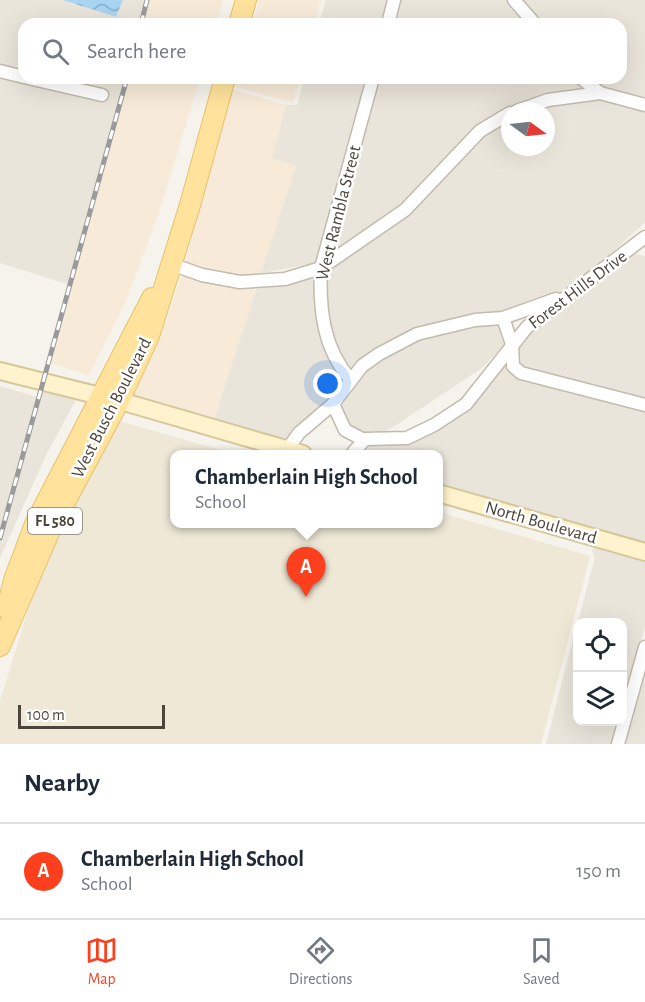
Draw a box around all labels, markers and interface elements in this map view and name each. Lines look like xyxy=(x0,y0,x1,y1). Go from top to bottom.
search box xyxy=(18,18,627,84)
icon: search xyxy=(39,35,72,68)
text: Search here xyxy=(87,40,186,62)
north arrow xyxy=(501,102,555,156)
street label: West Rambla Street xyxy=(314,143,365,282)
street label: Forest Hills Drive xyxy=(525,247,631,333)
street label: West Busch Boulevard xyxy=(69,335,155,481)
your location xyxy=(313,369,342,398)
popup xyxy=(170,450,443,528)
text: Chamberlain High School xyxy=(195,466,418,488)
text: School xyxy=(195,492,247,512)
street label: North Boulevard xyxy=(483,498,599,548)
road number: FL 580 xyxy=(28,508,82,534)
pin: A xyxy=(286,548,326,597)
map controls xyxy=(573,618,627,726)
button: locate xyxy=(573,618,627,672)
button: layers xyxy=(573,672,627,726)
scale bar xyxy=(18,702,165,730)
text: 100 m xyxy=(27,707,65,723)
text: Nearby xyxy=(24,770,100,796)
text: Chamberlain High School xyxy=(81,848,304,870)
text: A xyxy=(38,861,50,881)
text: 150 m xyxy=(576,861,621,881)
text: School xyxy=(81,874,133,894)
tab: Map xyxy=(85,934,118,989)
tab: Directions xyxy=(289,934,353,989)
tab: Saved xyxy=(523,934,560,989)

